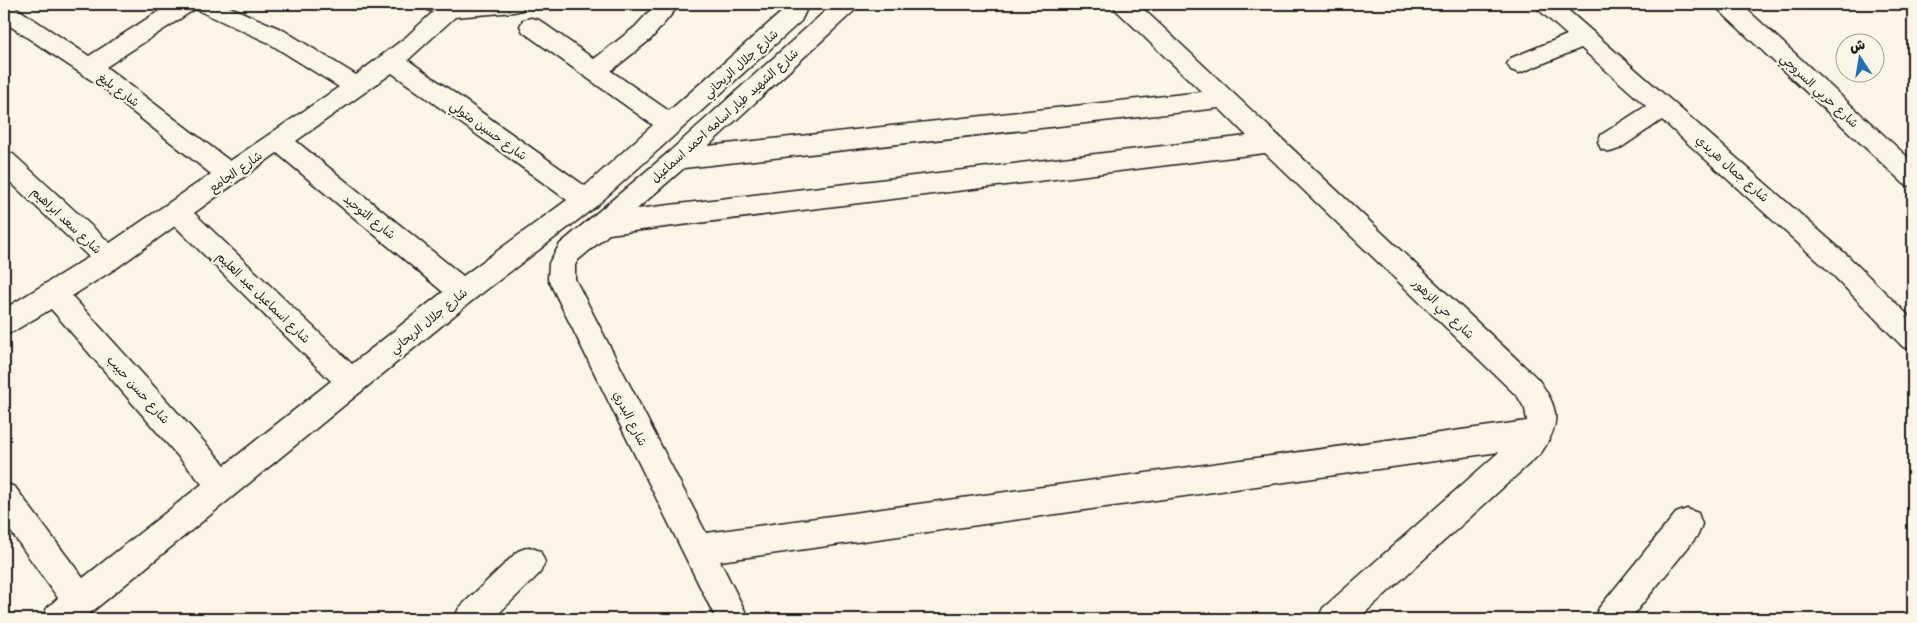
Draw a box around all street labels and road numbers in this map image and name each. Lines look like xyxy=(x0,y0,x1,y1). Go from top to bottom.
street label: شارع جلال الريحاني xyxy=(699,24,783,104)
street label: شارع الشهيد طيار اسامه احمد اسماعيل xyxy=(646,44,802,187)
street label: شارع حربي السروجي xyxy=(1775,49,1863,133)
street label: شارع بليغ xyxy=(94,68,144,111)
street label: شارع حسين متولي xyxy=(445,96,531,166)
street label: شارع جمال هريدي xyxy=(1692,130,1773,206)
street label: شارع الجامع xyxy=(205,146,266,197)
street label: شارع سعد ابراهيم xyxy=(27,182,106,258)
street label: شارع التوحيد xyxy=(339,189,400,244)
street label: شارع اسماعيل عبد العليم xyxy=(212,247,315,347)
street label: شارع حي الزهور xyxy=(1406,273,1479,344)
street label: شارع جلال الريحاني xyxy=(385,283,473,359)
street label: شارع حسن حبيب xyxy=(103,351,175,428)
street label: شارع البدري xyxy=(609,387,653,449)

